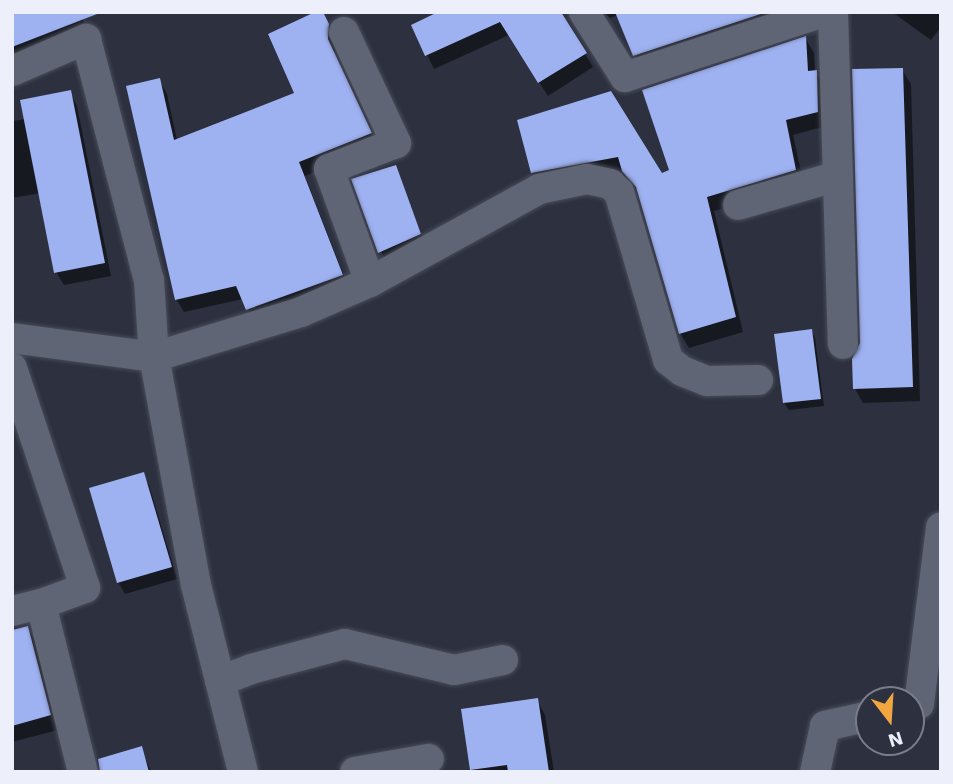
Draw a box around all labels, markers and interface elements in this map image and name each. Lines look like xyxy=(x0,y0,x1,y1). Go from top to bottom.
north arrow xyxy=(855,686,925,756)
text: N xyxy=(886,727,906,753)

